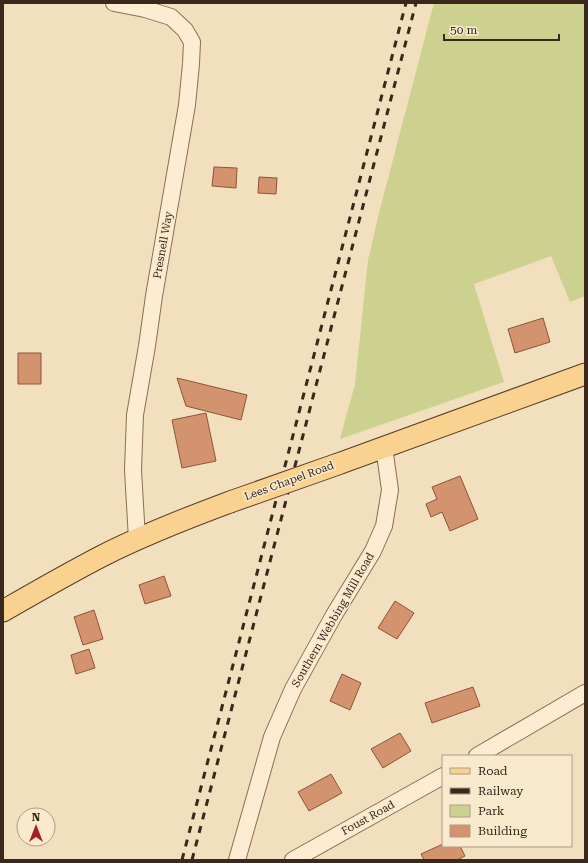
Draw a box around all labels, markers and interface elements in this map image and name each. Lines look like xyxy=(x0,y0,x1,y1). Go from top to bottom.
scale bar xyxy=(444,16,559,42)
text: 50 m xyxy=(450,23,477,37)
street label: Presnell Way xyxy=(151,210,175,280)
street label: Lees Chapel Road xyxy=(242,459,336,503)
street label: Southern Webbing Mill Road xyxy=(289,550,377,690)
legend xyxy=(442,755,572,847)
text: Road xyxy=(478,764,508,778)
text: Railway xyxy=(478,784,524,798)
street label: Foust Road xyxy=(339,798,397,838)
text: Park xyxy=(478,804,505,818)
north arrow xyxy=(16,807,56,847)
text: N xyxy=(32,811,41,824)
text: Building xyxy=(478,824,527,838)

